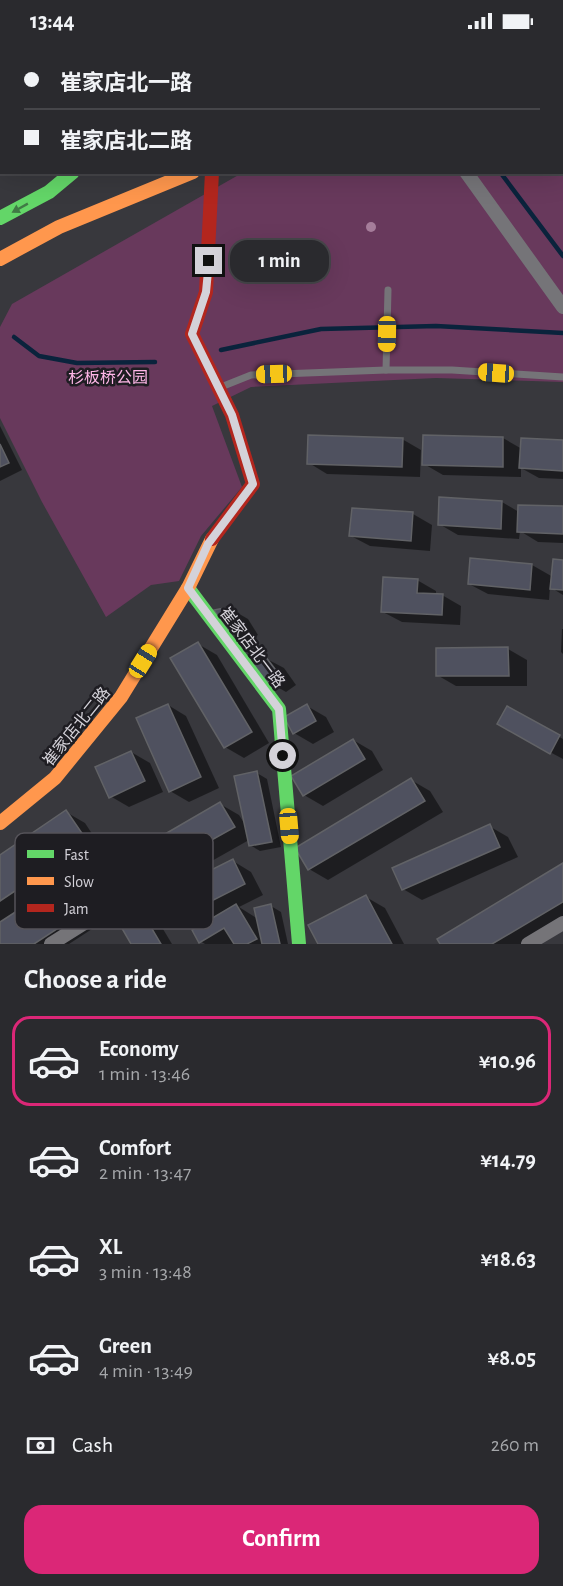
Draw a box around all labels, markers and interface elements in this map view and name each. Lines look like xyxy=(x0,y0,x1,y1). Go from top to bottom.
text: 13:44 xyxy=(30,10,75,32)
text: 崔家店北一路 xyxy=(60,72,192,94)
text: 崔家店北二路 xyxy=(60,130,192,152)
one-way arrow xyxy=(11,203,28,213)
callout: 1 min xyxy=(230,240,329,282)
route end xyxy=(195,247,222,274)
text: 1 min xyxy=(258,251,301,271)
car xyxy=(378,316,396,352)
car xyxy=(477,363,515,383)
car xyxy=(256,364,292,384)
park label: 杉板桥公园 xyxy=(68,369,148,386)
street label: 崔家店北一路 xyxy=(217,604,288,691)
car xyxy=(126,641,160,681)
street label: 崔家店北二路 xyxy=(40,684,113,769)
route start xyxy=(269,742,296,769)
car xyxy=(278,807,300,845)
legend xyxy=(15,833,213,929)
text: Fast xyxy=(64,847,89,863)
text: Slow xyxy=(64,874,94,890)
text: Jam xyxy=(64,901,89,917)
text: Choose a ride xyxy=(24,966,167,993)
icon: car xyxy=(27,1034,81,1088)
text: Economy xyxy=(99,1038,179,1060)
text: ¥10.96 xyxy=(479,1050,536,1072)
text: 1 min · 13:46 xyxy=(99,1064,190,1084)
icon: car xyxy=(27,1133,81,1187)
text: Comfort xyxy=(99,1137,171,1159)
text: ¥14.79 xyxy=(480,1149,536,1171)
text: 2 min · 13:47 xyxy=(99,1163,191,1183)
icon: car xyxy=(27,1232,81,1286)
text: XL xyxy=(99,1236,122,1258)
text: ¥18.63 xyxy=(481,1248,536,1270)
text: 3 min · 13:48 xyxy=(99,1262,192,1282)
icon: car xyxy=(27,1331,81,1385)
text: Green xyxy=(99,1335,152,1357)
text: ¥8.05 xyxy=(488,1347,536,1369)
text: 4 min · 13:49 xyxy=(99,1361,193,1381)
icon: cash xyxy=(24,1429,57,1462)
text: Cash xyxy=(72,1434,113,1456)
text: 260 m xyxy=(491,1435,539,1455)
button: Confirm xyxy=(24,1505,539,1574)

